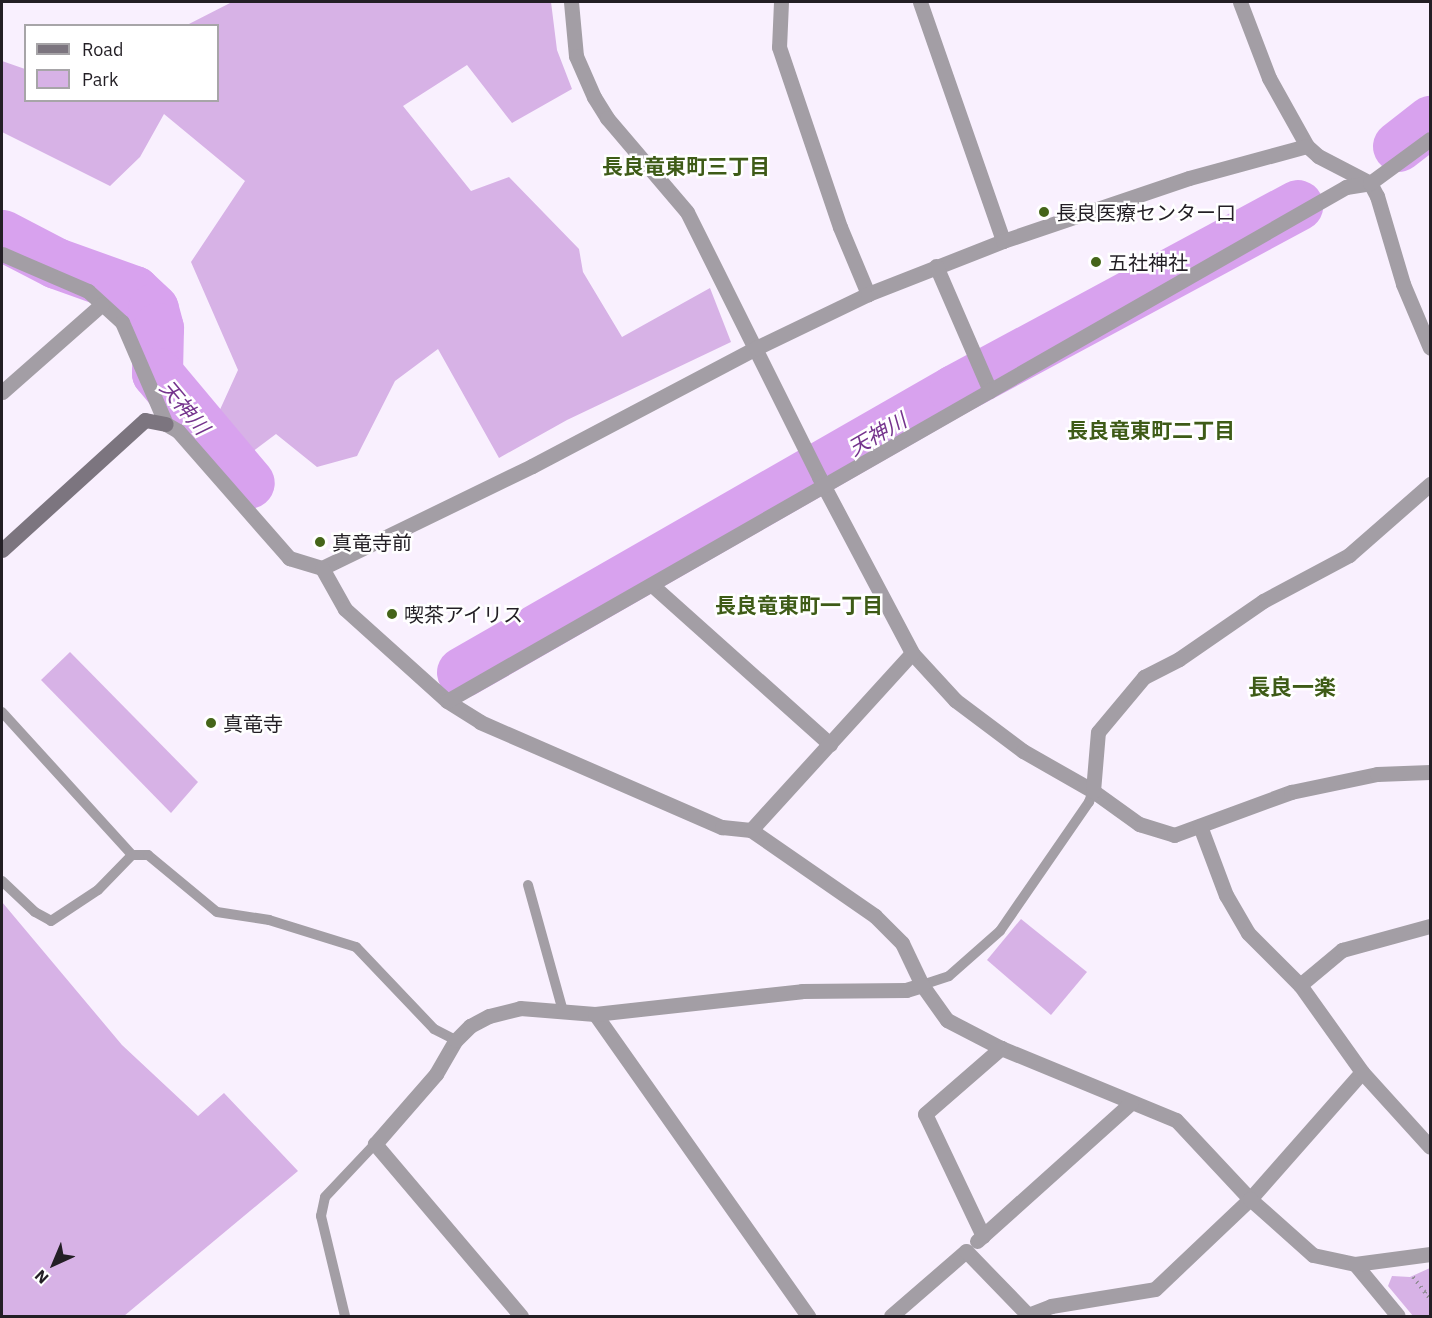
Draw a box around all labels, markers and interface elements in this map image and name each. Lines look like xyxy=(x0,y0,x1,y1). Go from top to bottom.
legend xyxy=(24,24,219,102)
text: Road xyxy=(82,38,123,61)
text: Park xyxy=(82,68,118,91)
district label: 長良竜東町三丁目 xyxy=(602,153,770,179)
place label: 長良医療センター口 xyxy=(1056,200,1236,224)
marker: 長良医療センター口 xyxy=(1037,205,1051,219)
place label: 五社神社 xyxy=(1108,250,1188,274)
marker: 五社神社 xyxy=(1089,255,1103,269)
water label: 天神川 xyxy=(155,375,215,439)
water label: 天神川 xyxy=(843,407,911,461)
district label: 長良竜東町二丁目 xyxy=(1067,417,1235,443)
place label: 真竜寺前 xyxy=(332,530,412,554)
marker: 真竜寺前 xyxy=(313,535,327,549)
district label: 長良竜東町一丁目 xyxy=(715,592,883,618)
place label: 喫茶アイリス xyxy=(404,602,524,626)
marker: 喫茶アイリス xyxy=(385,607,399,621)
district label: 長良一楽 xyxy=(1248,674,1336,700)
place label: 真竜寺 xyxy=(223,711,283,735)
marker: 真竜寺 xyxy=(204,716,218,730)
north arrow xyxy=(24,1234,84,1294)
text: N xyxy=(30,1266,53,1288)

